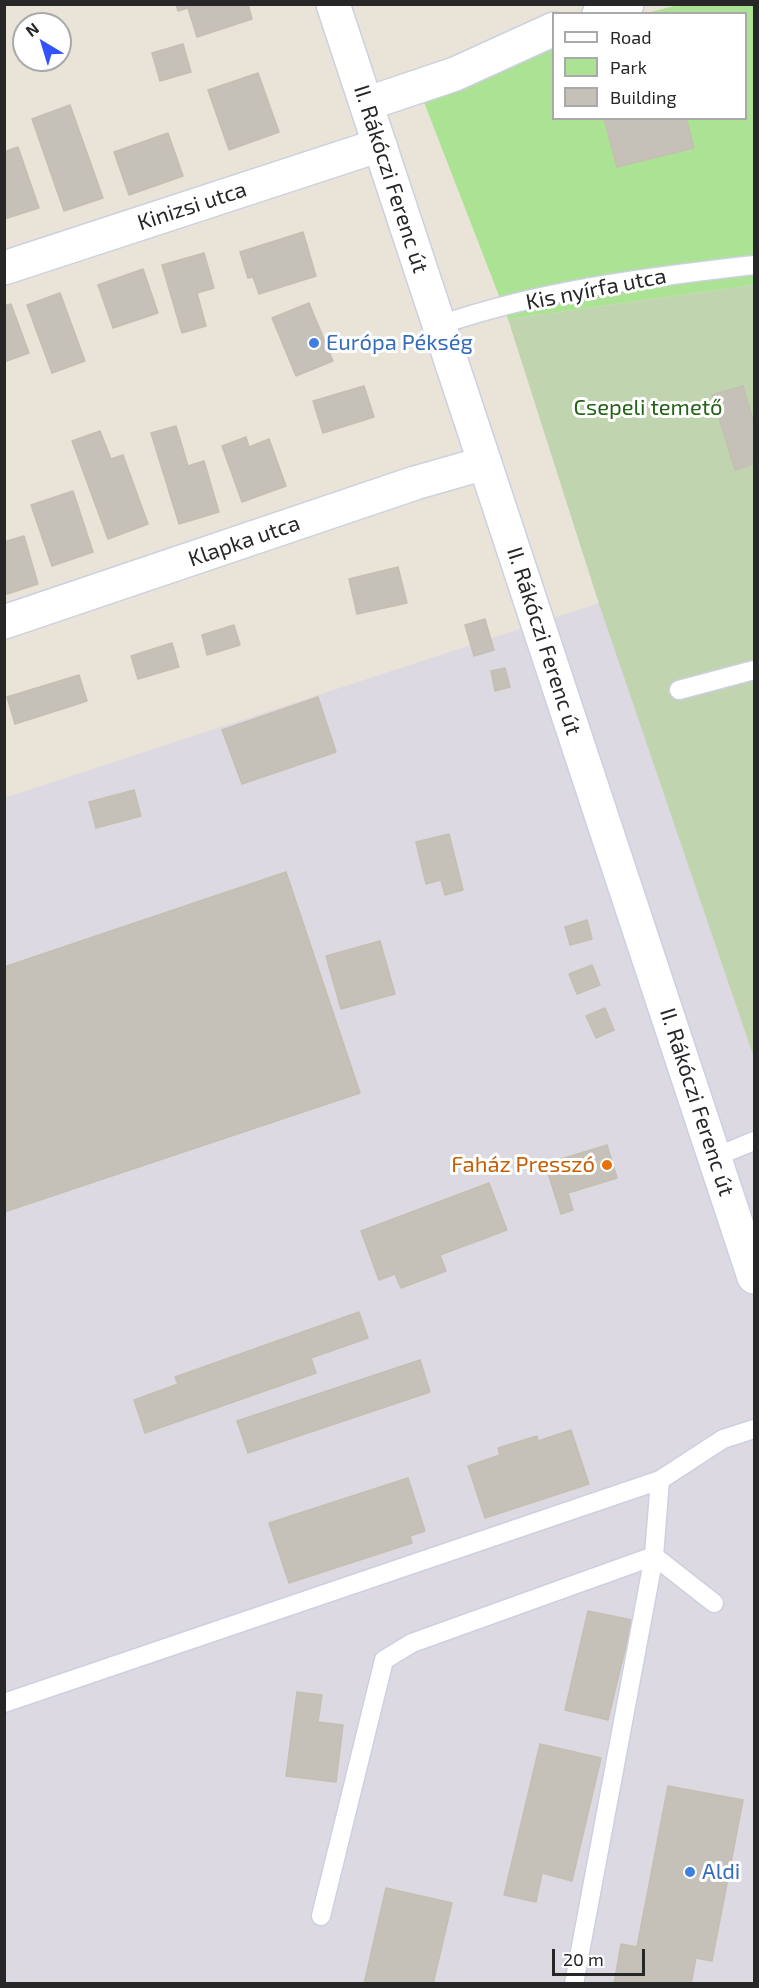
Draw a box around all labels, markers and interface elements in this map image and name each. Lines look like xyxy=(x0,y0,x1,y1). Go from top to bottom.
north arrow xyxy=(12,12,72,72)
legend xyxy=(552,12,747,120)
text: N xyxy=(21,18,42,40)
text: Road xyxy=(610,26,651,48)
text: Park xyxy=(610,56,647,78)
street label: II. Rákóczi Ferenc út xyxy=(348,82,434,276)
text: Building xyxy=(610,86,677,108)
street label: Kinizsi utca xyxy=(134,176,250,236)
street label: Kis nyírfa utca xyxy=(524,262,668,316)
place label: Európa Pékség xyxy=(326,330,473,356)
marker: Európa Pékség xyxy=(307,336,321,350)
park label: Csepeli temető xyxy=(573,395,723,421)
street label: Klapka utca xyxy=(185,510,303,572)
street label: II. Rákóczi Ferenc út xyxy=(501,544,587,738)
street label: II. Rákóczi Ferenc út xyxy=(654,1005,740,1199)
place label: Faház Presszó xyxy=(451,1152,595,1178)
marker: Faház Presszó xyxy=(600,1158,614,1172)
place label: Aldi xyxy=(702,1859,740,1885)
marker: Aldi xyxy=(683,1865,697,1879)
scale bar xyxy=(555,1937,648,1975)
text: 20 m xyxy=(563,1948,604,1970)

